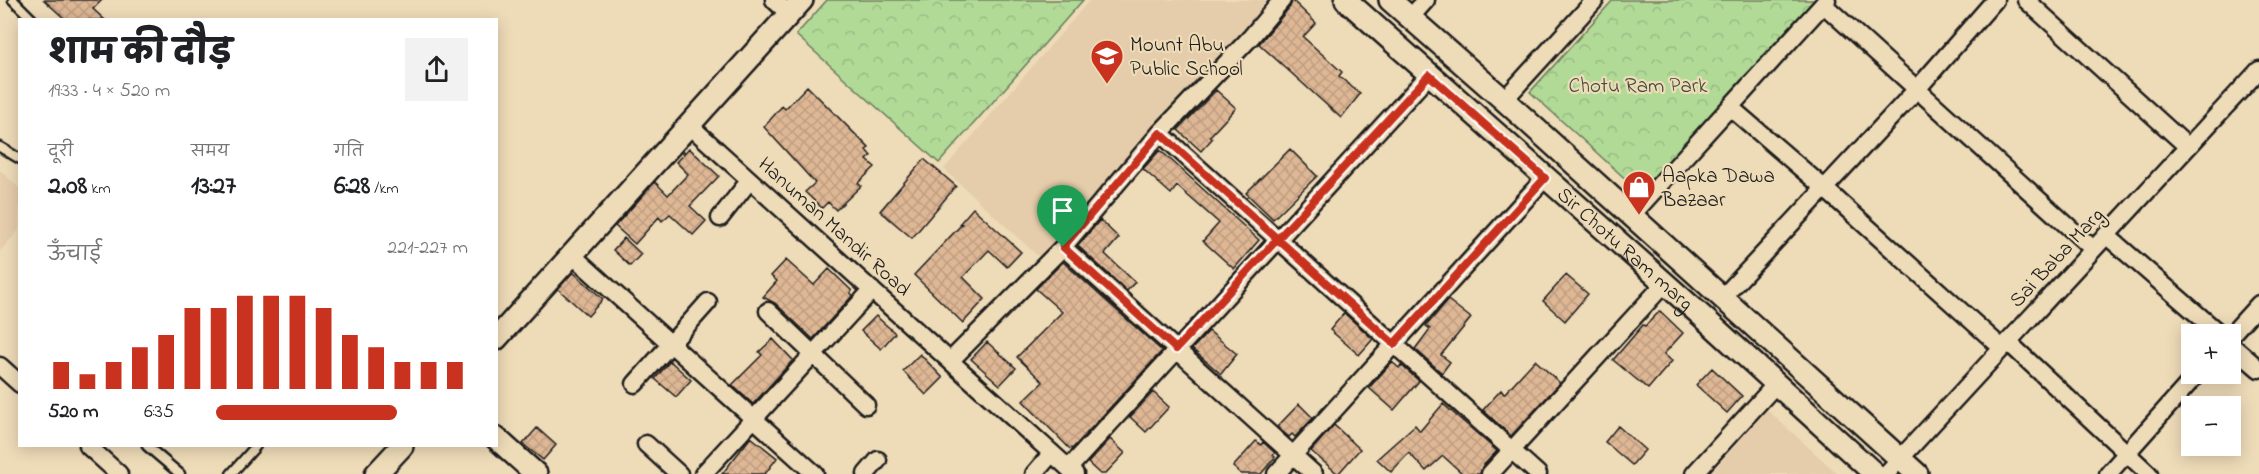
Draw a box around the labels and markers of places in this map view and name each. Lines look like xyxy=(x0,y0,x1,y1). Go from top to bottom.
place label: Mount Abu Public School xyxy=(1130,31,1243,85)
school or university icon: Mount Abu Public School xyxy=(1089,38,1125,85)
place label: Aapka Dawa Bazaar xyxy=(1661,162,1775,216)
shop icon: Aapka Dawa Bazaar xyxy=(1621,169,1657,216)
pin xyxy=(1037,185,1088,247)

